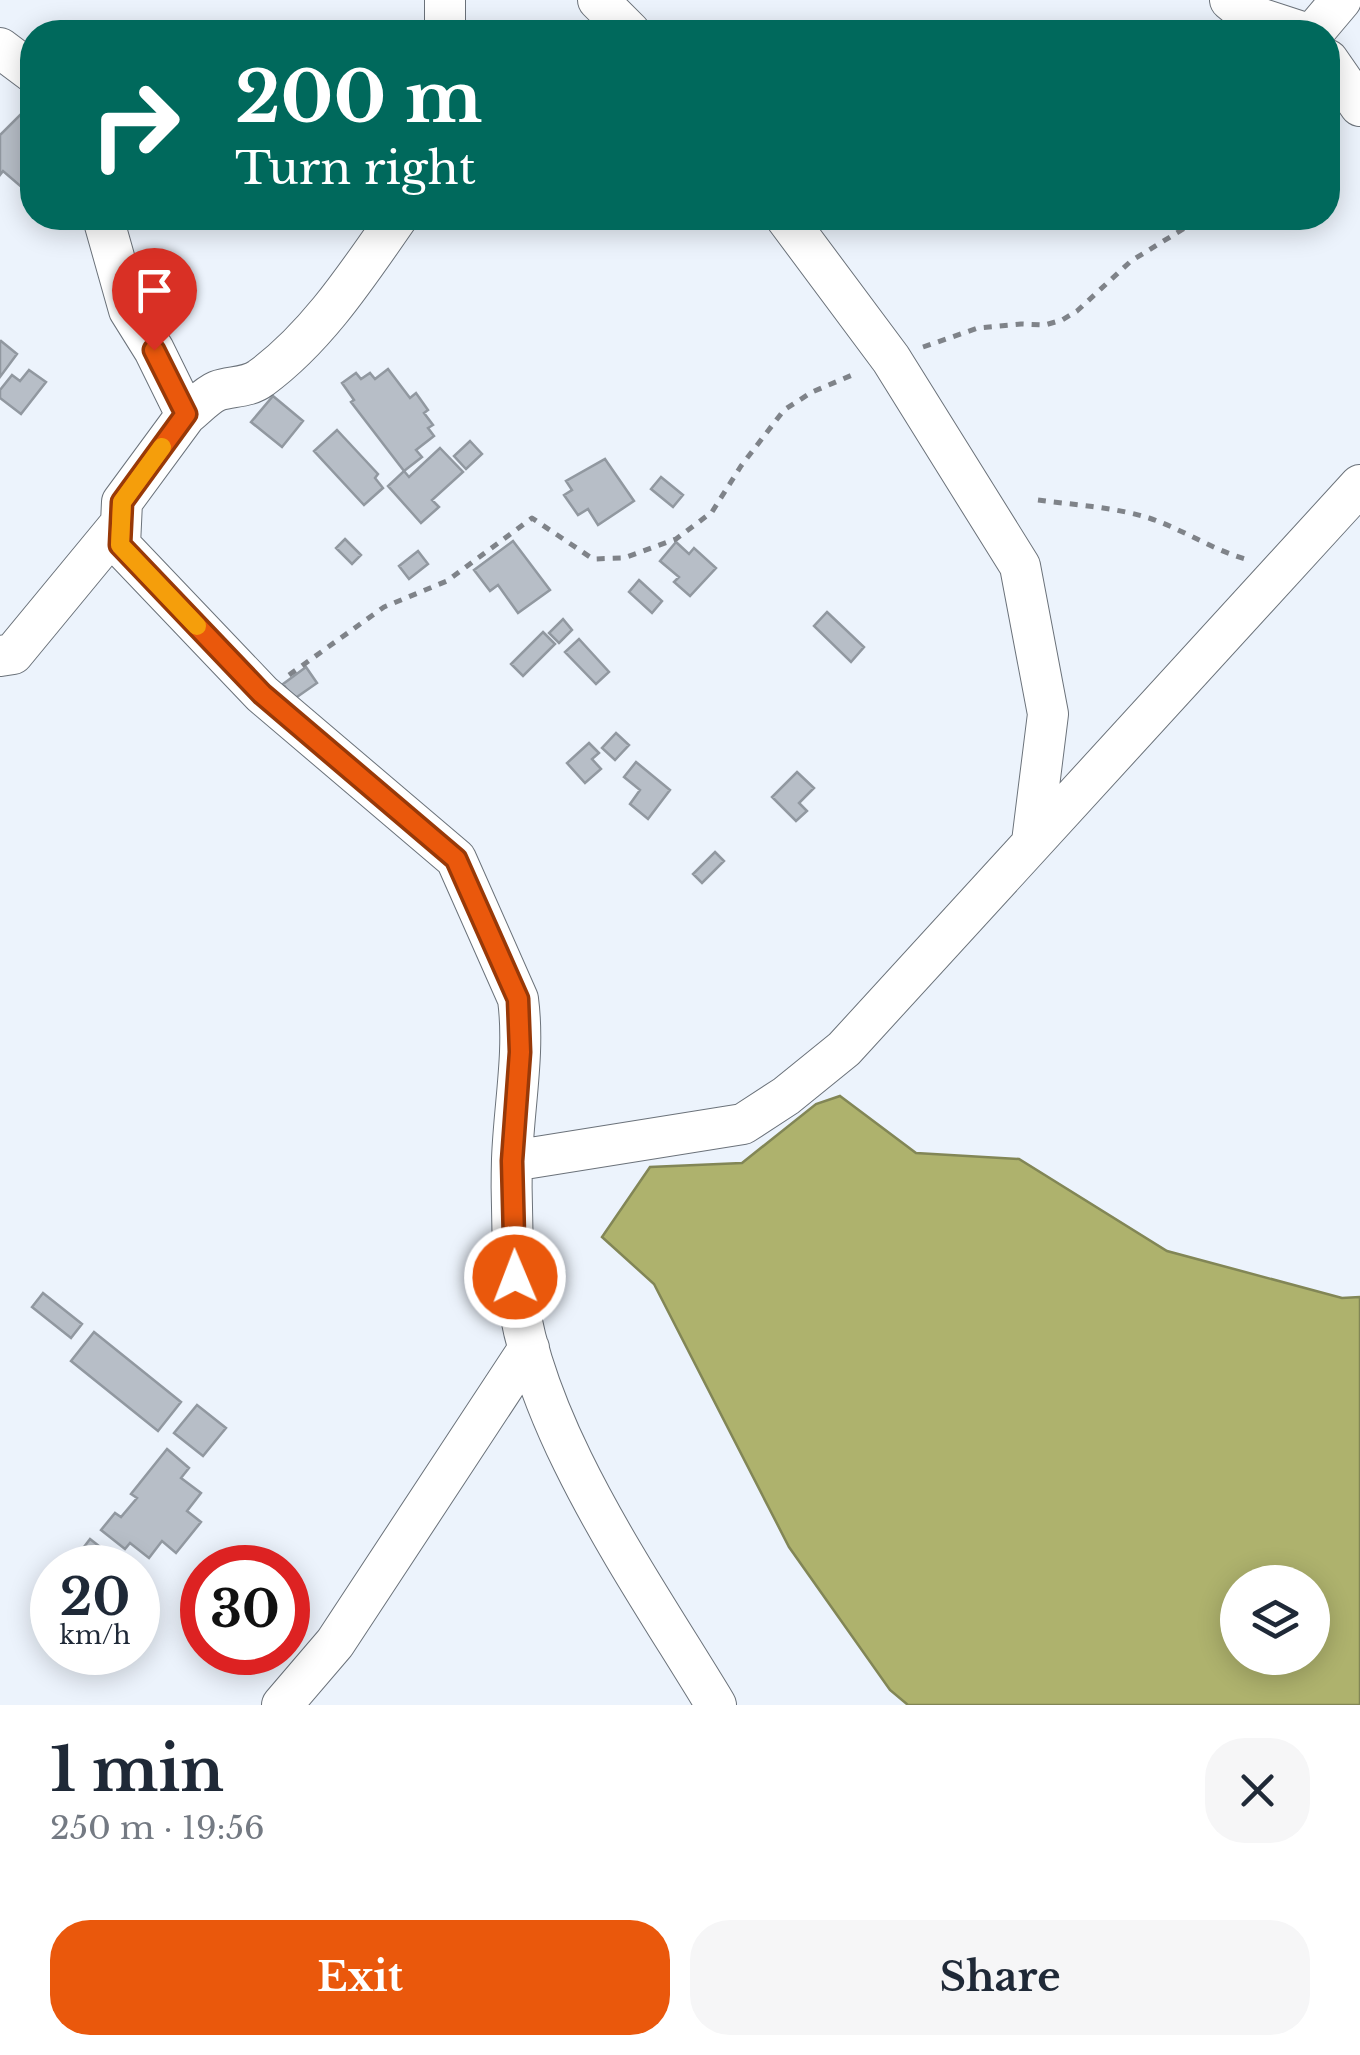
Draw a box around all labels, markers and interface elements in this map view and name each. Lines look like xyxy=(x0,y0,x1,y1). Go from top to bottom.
text: 200 m xyxy=(235,54,482,141)
icon: right xyxy=(70,60,200,190)
text: Turn right xyxy=(235,140,476,196)
pin xyxy=(112,248,197,351)
icon: arrive xyxy=(127,263,182,318)
position arrow xyxy=(463,1225,567,1329)
speed limit sign: 30 xyxy=(180,1545,310,1675)
map controls xyxy=(1220,1565,1330,1675)
button: layers xyxy=(1220,1565,1330,1675)
text: 20 xyxy=(60,1566,130,1629)
text: km/h xyxy=(60,1620,130,1651)
text: 1 min xyxy=(50,1733,224,1807)
button: close xyxy=(1205,1738,1310,1843)
text: 250 m · 19:56 xyxy=(50,1808,264,1848)
button: Exit xyxy=(50,1920,670,2035)
button: Share xyxy=(690,1920,1310,2035)

